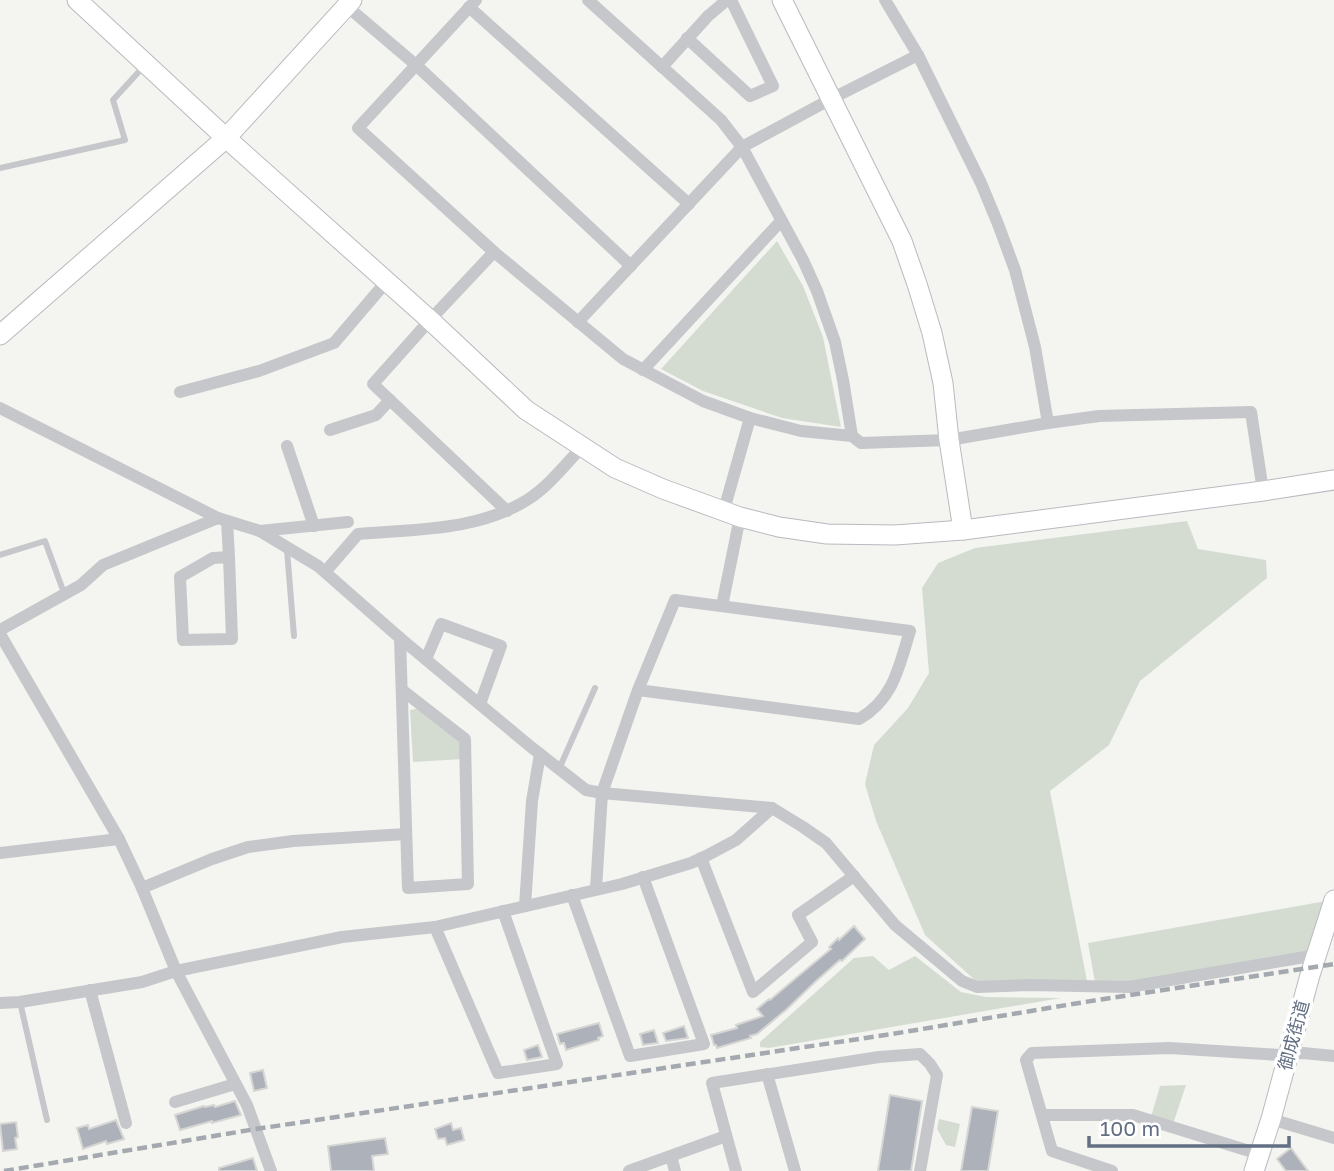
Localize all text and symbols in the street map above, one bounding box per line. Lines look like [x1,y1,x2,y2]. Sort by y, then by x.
street label: 御成街道 [1273,997,1313,1073]
scale bar [1089,1104,1288,1148]
text: 100 m [1100,1115,1160,1141]

